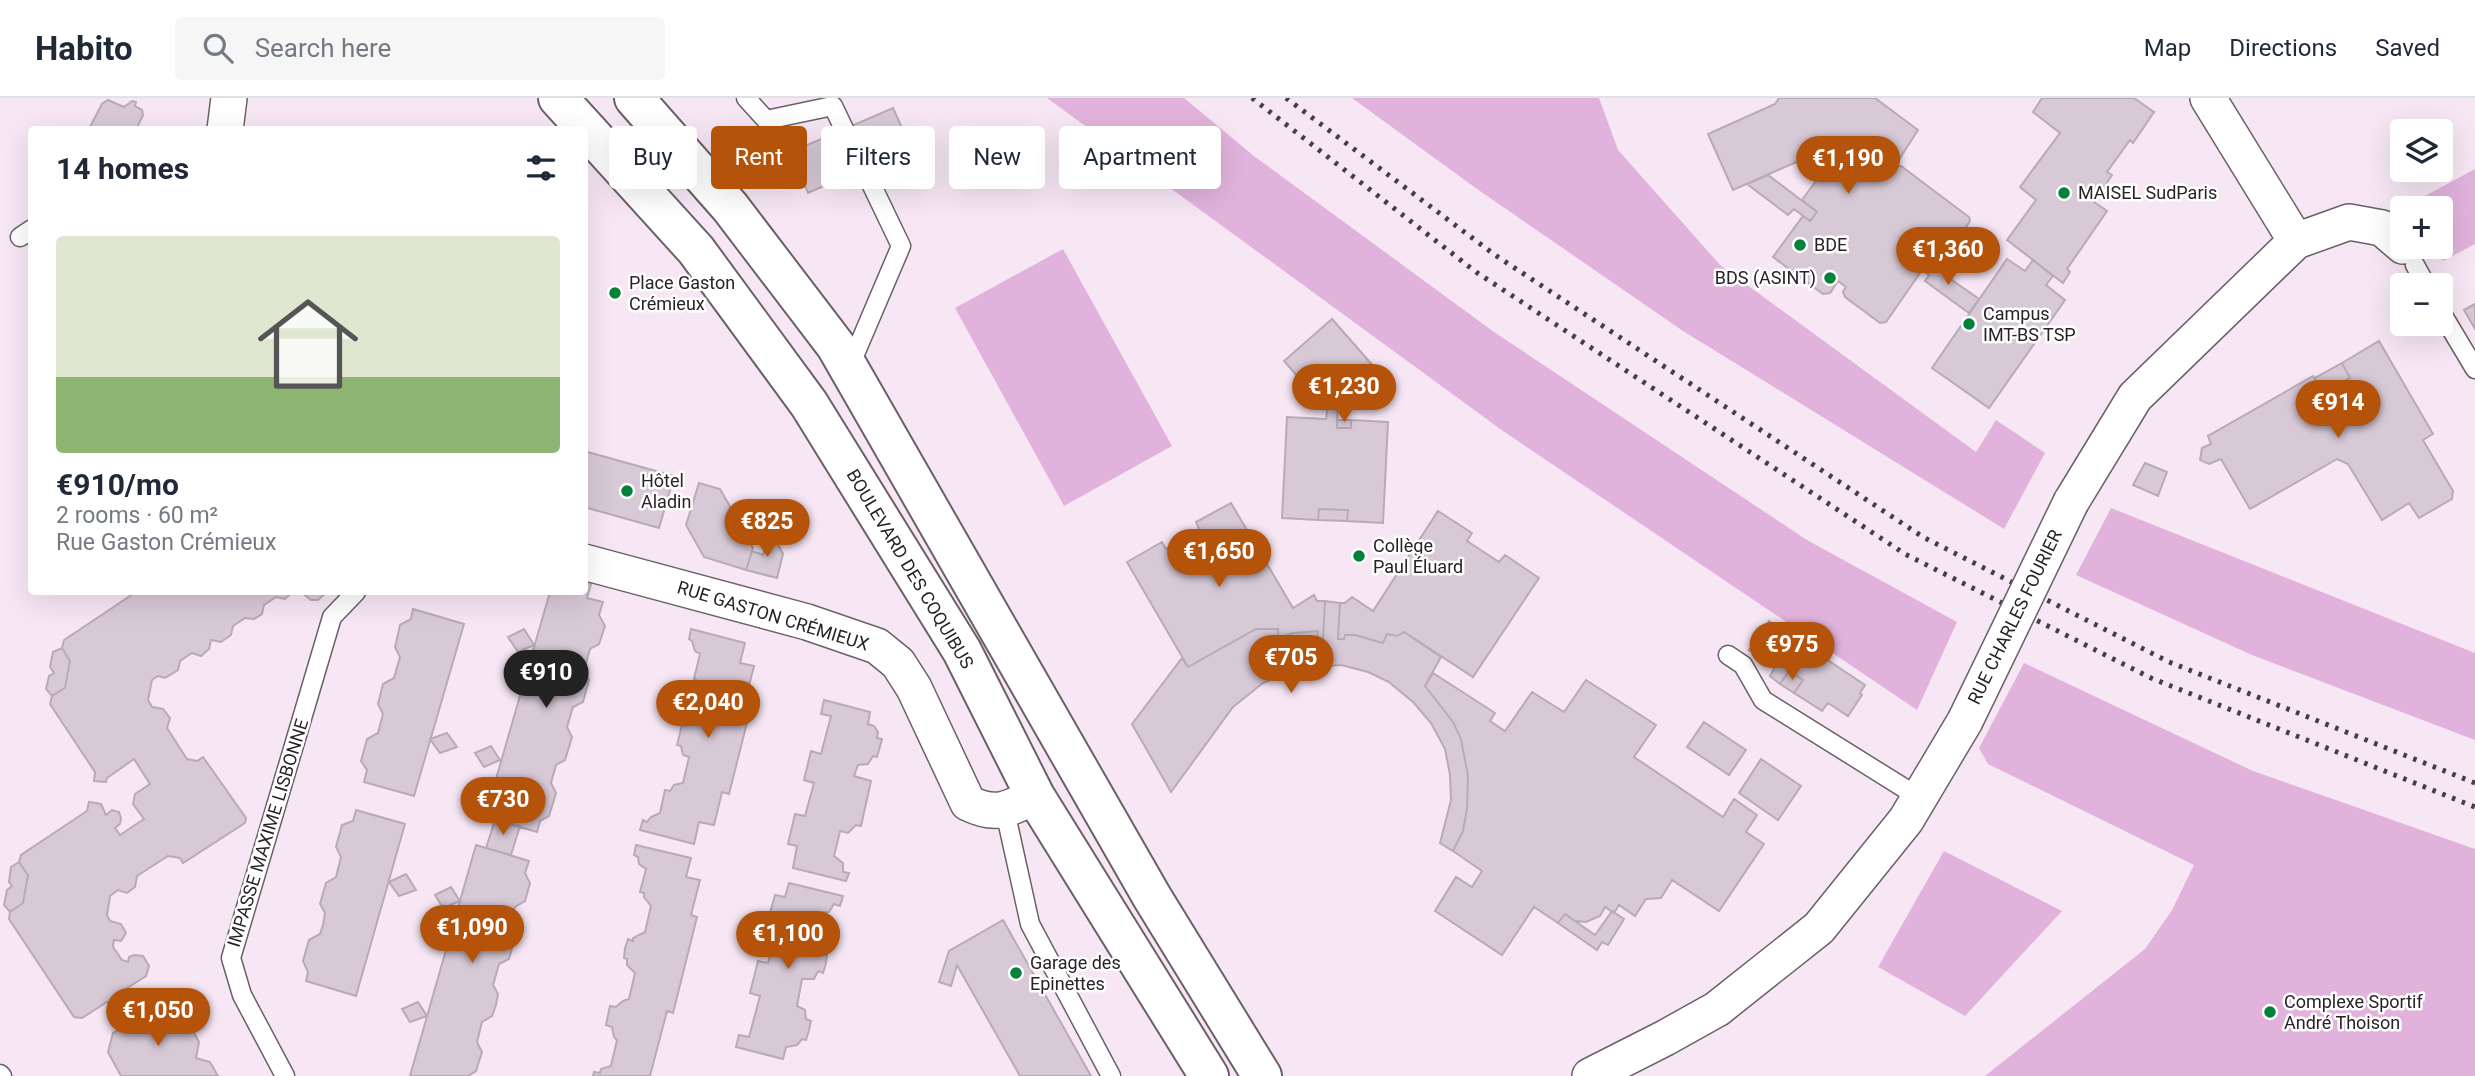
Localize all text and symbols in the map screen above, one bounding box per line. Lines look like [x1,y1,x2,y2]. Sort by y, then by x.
search box [175,17,665,80]
text: Habito [35,29,133,68]
icon: search [199,29,237,67]
text: Search here [255,33,391,63]
text: Map [2144,34,2191,62]
text: Directions [2229,34,2337,62]
text: Saved [2375,34,2440,62]
map controls [2390,119,2453,336]
button: layers [2390,119,2453,182]
chip: Buy [609,126,697,189]
chip: Rent [711,126,807,189]
chip: Filters [821,126,935,189]
chip: New [949,126,1045,189]
chip: Apartment [1059,126,1221,189]
pin: €1,190 [1791,136,1905,196]
text: €1,190 [1812,145,1884,172]
icon: filters [522,149,560,187]
text: 14 homes [56,151,189,186]
place label: MAISEL SudParis [2078,182,2217,203]
marker: MAISEL SudParis [2056,185,2072,201]
button: + [2390,196,2453,259]
pin: €1,360 [1891,228,2005,287]
place label: BDE [1814,234,1847,255]
text: €1,360 [1912,236,1984,263]
marker: BDE [1792,237,1808,253]
place label: BDS (ASINT) [1715,267,1816,289]
marker: BDS (ASINT) [1822,270,1838,286]
place label: Place Gaston Crémieux [629,272,735,314]
button: − [2390,273,2453,336]
icon: home [245,281,371,407]
marker: Place Gaston Crémieux [607,285,623,301]
place label: Campus IMT-BS TSP [1983,303,2076,345]
marker: Campus IMT-BS TSP [1961,316,1977,332]
pin: €1,230 [1287,364,1401,424]
text: €1,230 [1308,373,1380,400]
pin: €914 [2297,380,2379,440]
text: €914 [2312,389,2364,416]
street label: BOULEVARD DES COQUIBUS [842,465,979,673]
text: €910/mo [56,467,179,502]
place label: Hôtel Aladin [641,470,691,512]
marker: Hôtel Aladin [619,483,635,499]
pin: €825 [726,500,808,559]
text: 2 rooms · 60 m² [56,502,218,529]
text: €825 [741,508,793,535]
street label: RUE CHARLES FOURIER [1963,526,2066,707]
text: Rue Gaston Crémieux [56,529,276,556]
pin: €1,650 [1162,530,1276,589]
place label: Collège Paul Éluard [1373,535,1463,577]
text: €1,650 [1183,538,1255,565]
marker: Collège Paul Éluard [1351,548,1367,564]
street label: RUE GASTON CRÉMIEUX [675,576,871,655]
pin: €975 [1751,622,1833,682]
text: €975 [1766,631,1818,658]
pin: €705 [1250,636,1332,695]
text: €705 [1265,644,1317,671]
pin: €910 [505,650,587,710]
text: €910 [520,659,572,686]
pin: €2,040 [651,680,765,740]
text: €2,040 [672,689,744,716]
street label: IMPASSE MAXIME LISBONNE [223,716,312,950]
pin: €730 [462,778,544,837]
text: €730 [477,786,529,813]
pin: €1,090 [415,906,529,965]
pin: €1,100 [731,912,845,971]
text: €1,090 [436,914,508,941]
text: €1,100 [752,920,824,947]
place label: Garage des Epinettes [1030,952,1121,994]
marker: Garage des Epinettes [1008,965,1024,981]
pin: €1,050 [101,988,215,1048]
place label: Complexe Sportif André Thoison [2284,991,2423,1033]
text: €1,050 [122,997,194,1024]
marker: Complexe Sportif André Thoison [2262,1004,2278,1020]

